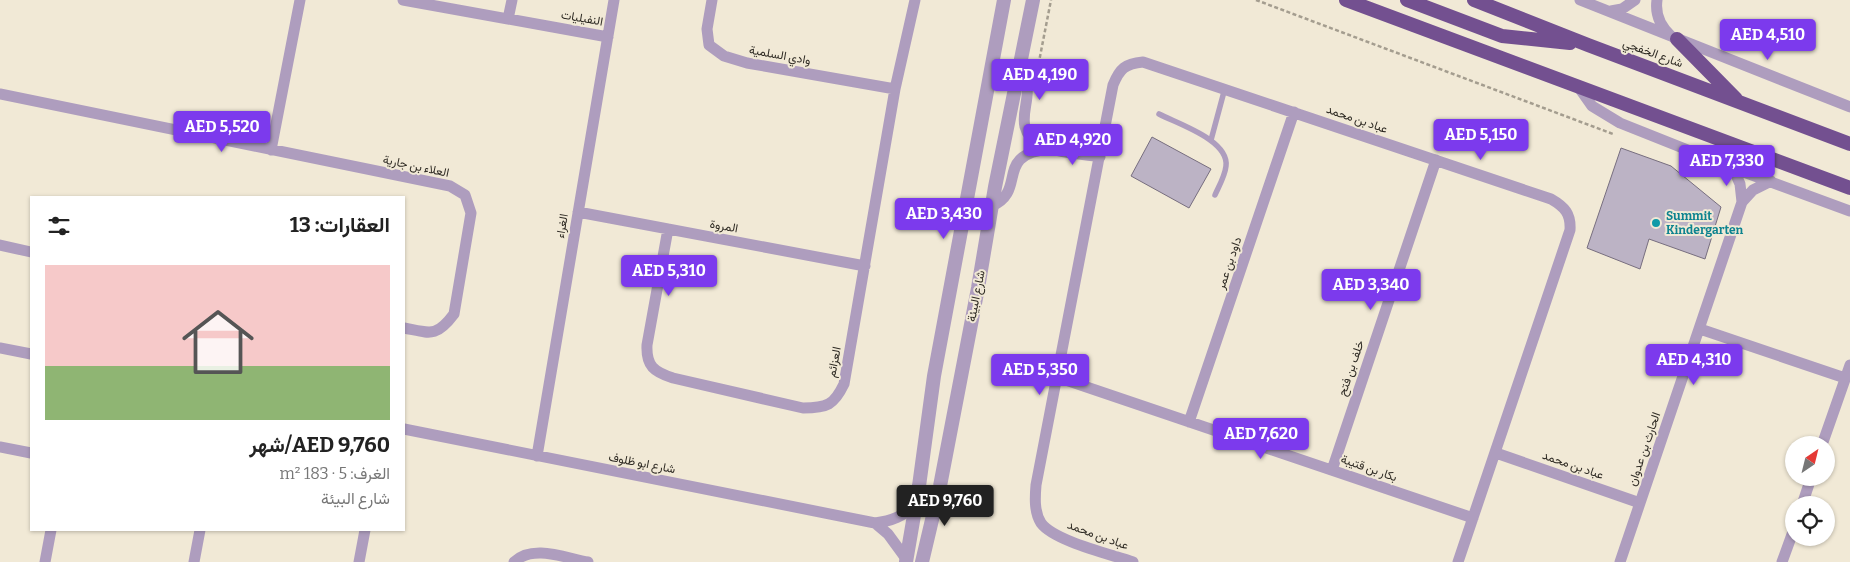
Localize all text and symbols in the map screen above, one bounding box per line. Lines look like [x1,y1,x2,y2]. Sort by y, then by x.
street label: النفيليات [560,7,604,29]
pin: AED 4,510 [1711,18,1825,61]
text: AED 4,510 [1731,25,1805,44]
street label: شارع الخفجي [1620,36,1685,73]
street label: وادي السلمية [748,43,812,70]
pin: AED 4,190 [983,58,1097,101]
text: AED 4,190 [1003,65,1077,84]
street label: عباد بن محمد [1324,102,1390,137]
pin: AED 5,520 [165,110,279,153]
text: AED 5,520 [184,117,260,136]
pin: AED 5,150 [1424,119,1538,161]
pin: AED 4,920 [1016,124,1130,166]
text: AED 5,150 [1444,125,1518,144]
text: AED 4,920 [1034,130,1112,149]
pin: AED 7,330 [1670,144,1784,187]
text: AED 7,330 [1690,151,1764,170]
street label: العلاء بن جارية [381,152,450,181]
pin: AED 3,430 [887,198,1001,240]
text: AED 3,430 [906,204,982,223]
place label: Summit Kindergarten [1666,209,1744,237]
icon: filters [45,212,73,240]
text: العقارات: 13 [290,212,390,238]
street label: الغراء [553,213,572,239]
street label: المروة [709,217,739,236]
marker: Summit Kindergarten [1650,217,1662,229]
street label: داود بن عمر [1213,235,1245,292]
pin: AED 5,310 [612,254,726,297]
text: AED 5,310 [632,261,706,280]
pin: AED 3,340 [1314,268,1428,311]
street label: شارع البيئة [964,269,990,323]
text: AED 3,340 [1333,275,1409,294]
icon: home [173,297,263,387]
street label: خلف بن فتح [1335,338,1369,398]
pin: AED 4,310 [1637,344,1751,386]
street label: العزائم [824,345,845,379]
text: AED 4,310 [1656,350,1732,369]
pin: AED 5,350 [983,354,1097,396]
text: AED 5,350 [1002,360,1078,379]
street label: الحارث بن عدوان [1625,410,1664,488]
pin: AED 7,620 [1204,418,1318,460]
text: AED 7,620 [1224,424,1298,443]
text: AED 9,760/شهر [249,432,390,458]
north arrow [1785,436,1835,486]
map controls [1785,436,1835,546]
street label: عباد بن محمد [1540,448,1606,483]
street label: شارع ابو ظلوف [607,450,677,478]
street label: بكار بن قتيبة [1339,452,1399,485]
text: الغرف: 5 · 183 m² [280,464,390,483]
pin: AED 9,760 [888,484,1002,527]
text: شارع البيئة [321,489,390,508]
text: AED 9,760 [908,491,982,510]
button: locate [1785,496,1835,546]
street label: عباد بن محمد [1065,517,1131,553]

